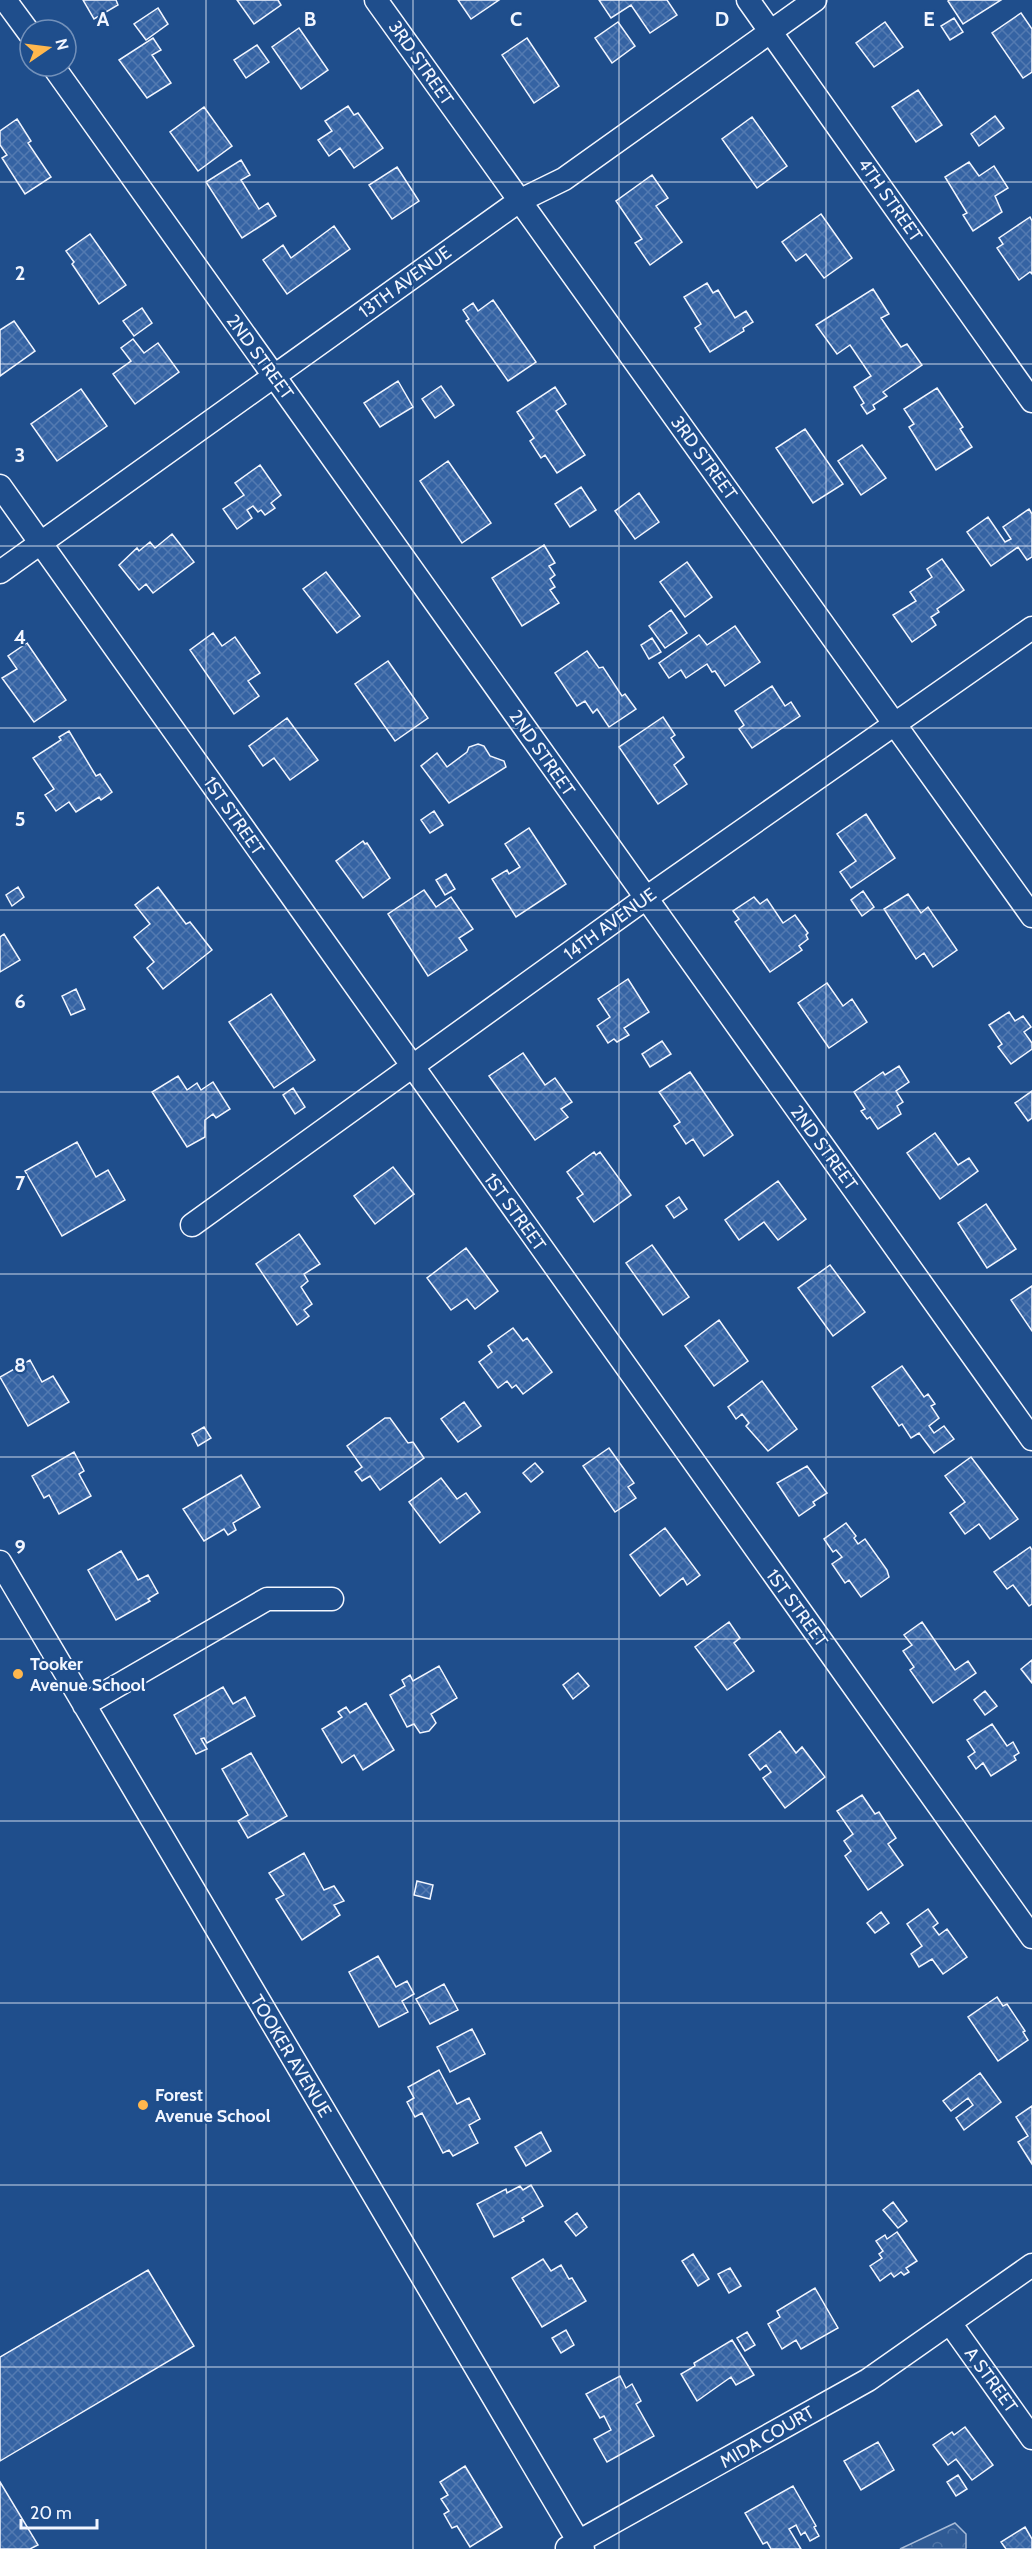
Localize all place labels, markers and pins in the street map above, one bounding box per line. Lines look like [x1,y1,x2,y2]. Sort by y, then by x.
place label: Tooker Avenue School [30,1653,146,1696]
marker: Tooker Avenue School [11,1667,25,1681]
place label: Forest Avenue School [155,2084,271,2127]
marker: Forest Avenue School [136,2098,150,2112]

